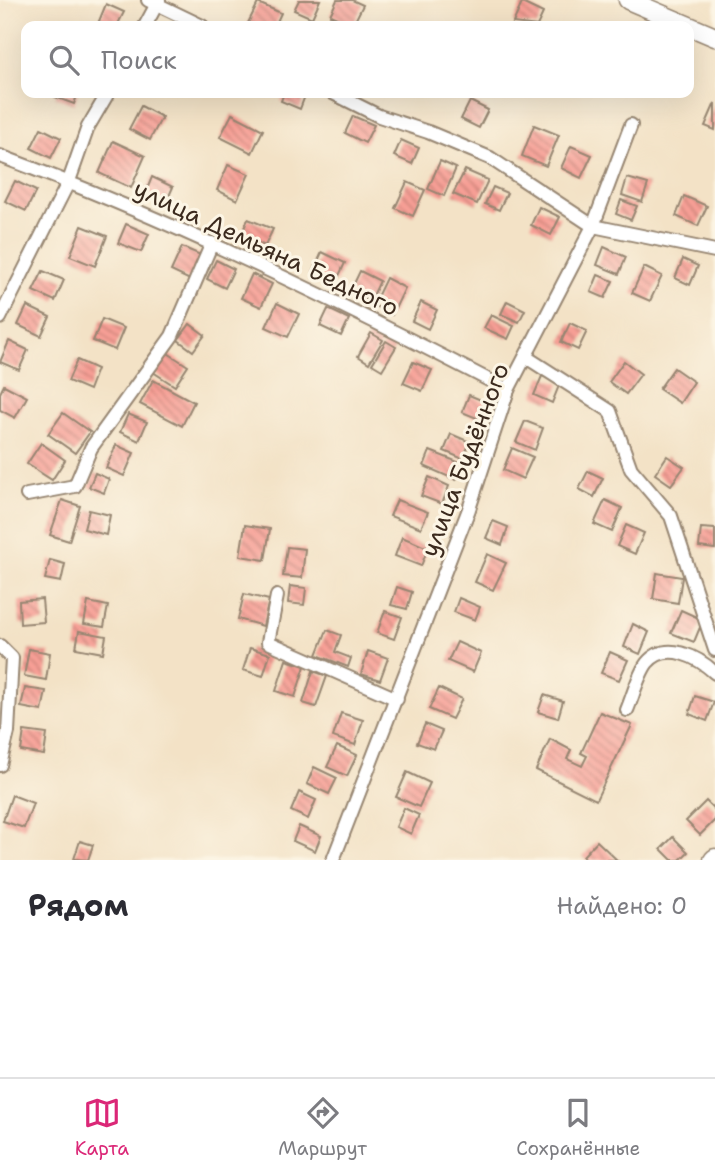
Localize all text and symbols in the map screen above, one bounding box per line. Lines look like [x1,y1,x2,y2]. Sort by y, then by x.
search box [21,21,694,98]
icon: search [45,41,83,79]
text: Поиск [101,42,177,77]
street label: улица Демьяна Бедного [128,172,404,324]
street label: улица Будённого [413,359,517,561]
text: Рядом [28,885,128,926]
text: Найдено: 0 [557,891,687,921]
tab: Карта [75,1094,129,1161]
tab: Маршрут [278,1094,367,1161]
tab: Сохранённые [516,1094,640,1161]

